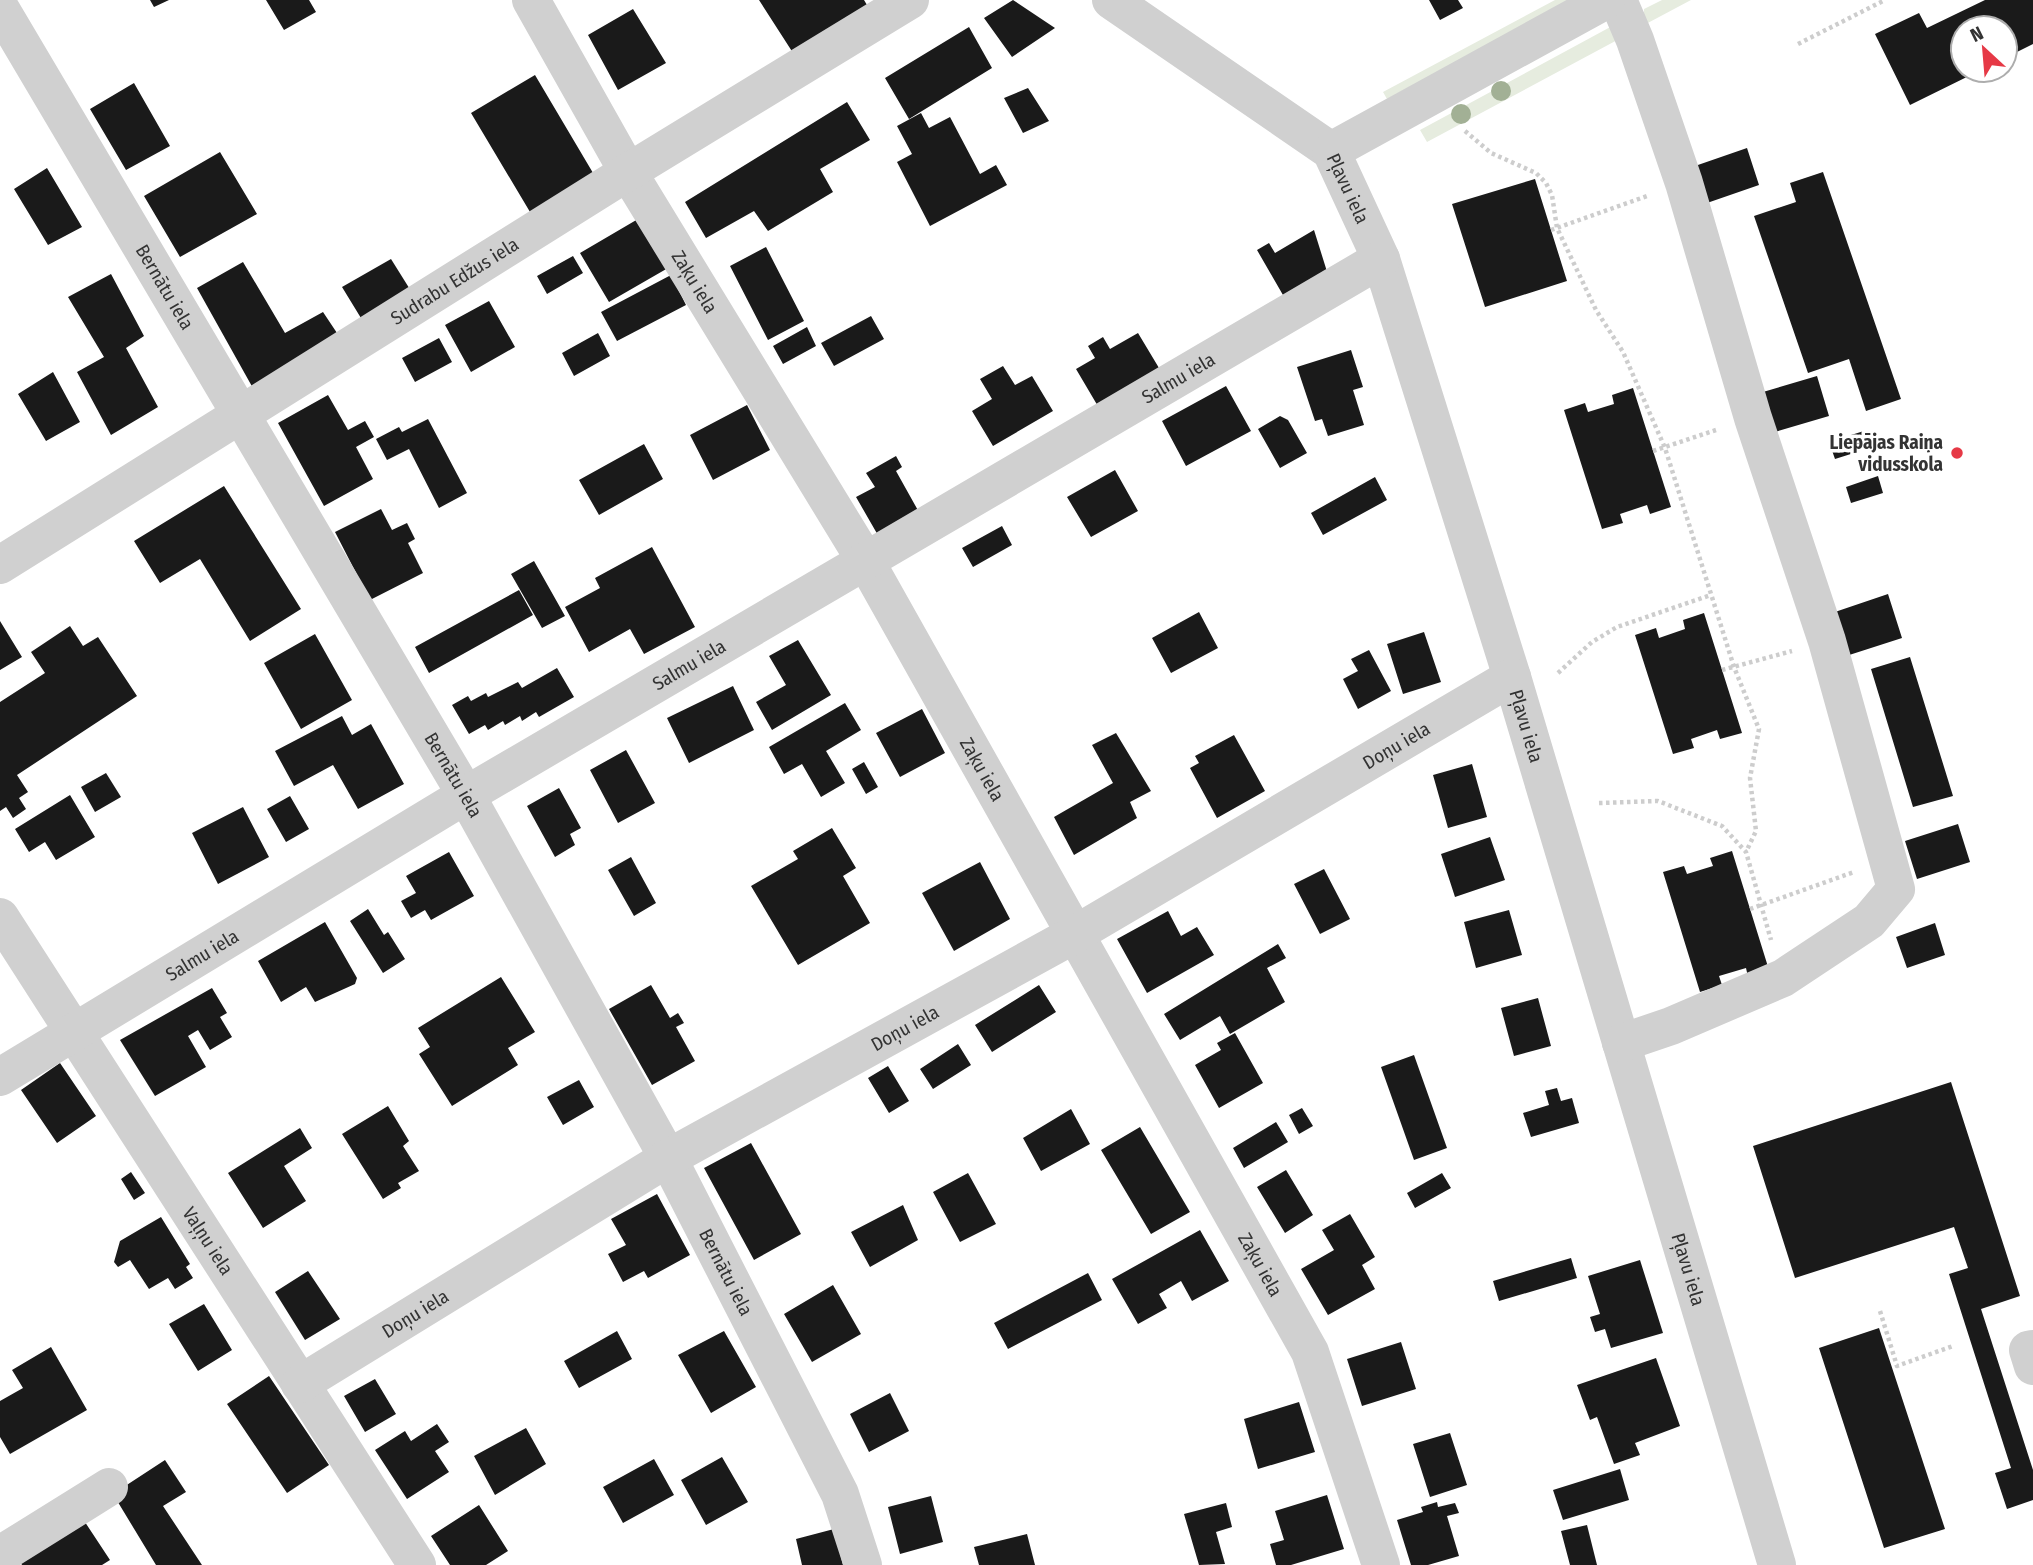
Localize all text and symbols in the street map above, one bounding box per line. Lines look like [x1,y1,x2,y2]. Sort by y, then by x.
north arrow [1949,14,2019,84]
text: N [1967,21,1987,47]
street label: Pļavu iela [1322,150,1374,227]
street label: Sudrabu Edžus iela [386,232,523,330]
street label: Bernātu iela [131,240,199,334]
street label: Zaķu iela [667,246,723,318]
street label: Salmu iela [1138,348,1219,409]
place label: Liepājas Raiņa vidusskola [1829,431,1943,476]
marker: Liepājas Raiņa vidusskola [1949,445,1965,461]
street label: Salmu iela [648,634,730,695]
street label: Pļavu iela [1504,687,1548,765]
street label: Doņu iela [1359,717,1434,774]
street label: Bernātu iela [419,728,487,822]
street label: Zaķu iela [955,733,1009,805]
street label: Salmu iela [162,924,243,986]
street label: Doņu iela [867,1000,943,1056]
street label: Vaļņu iela [178,1203,238,1279]
street label: Bernātu iela [694,1225,758,1320]
street label: Zaķu iela [1233,1229,1287,1301]
street label: Pļavu iela [1667,1230,1710,1309]
street label: Doņu iela [378,1285,453,1343]

